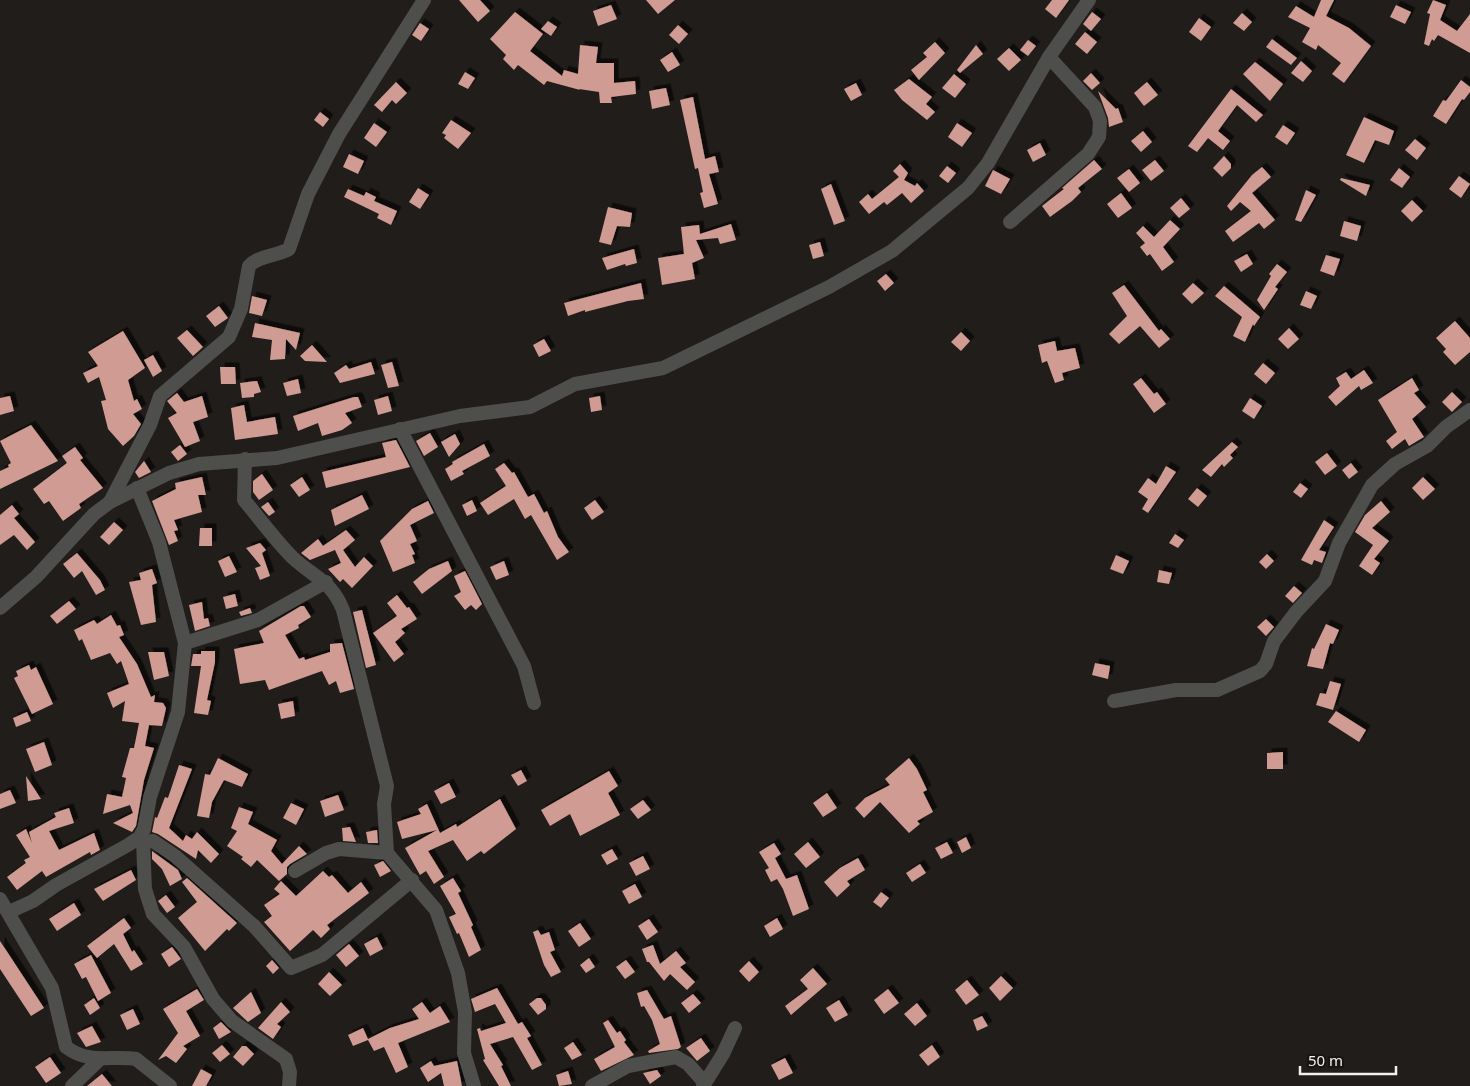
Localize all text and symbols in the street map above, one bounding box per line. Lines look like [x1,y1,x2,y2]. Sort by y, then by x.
scale bar [1300,1044,1396,1076]
text: 50 m [1308,1050,1343,1070]

